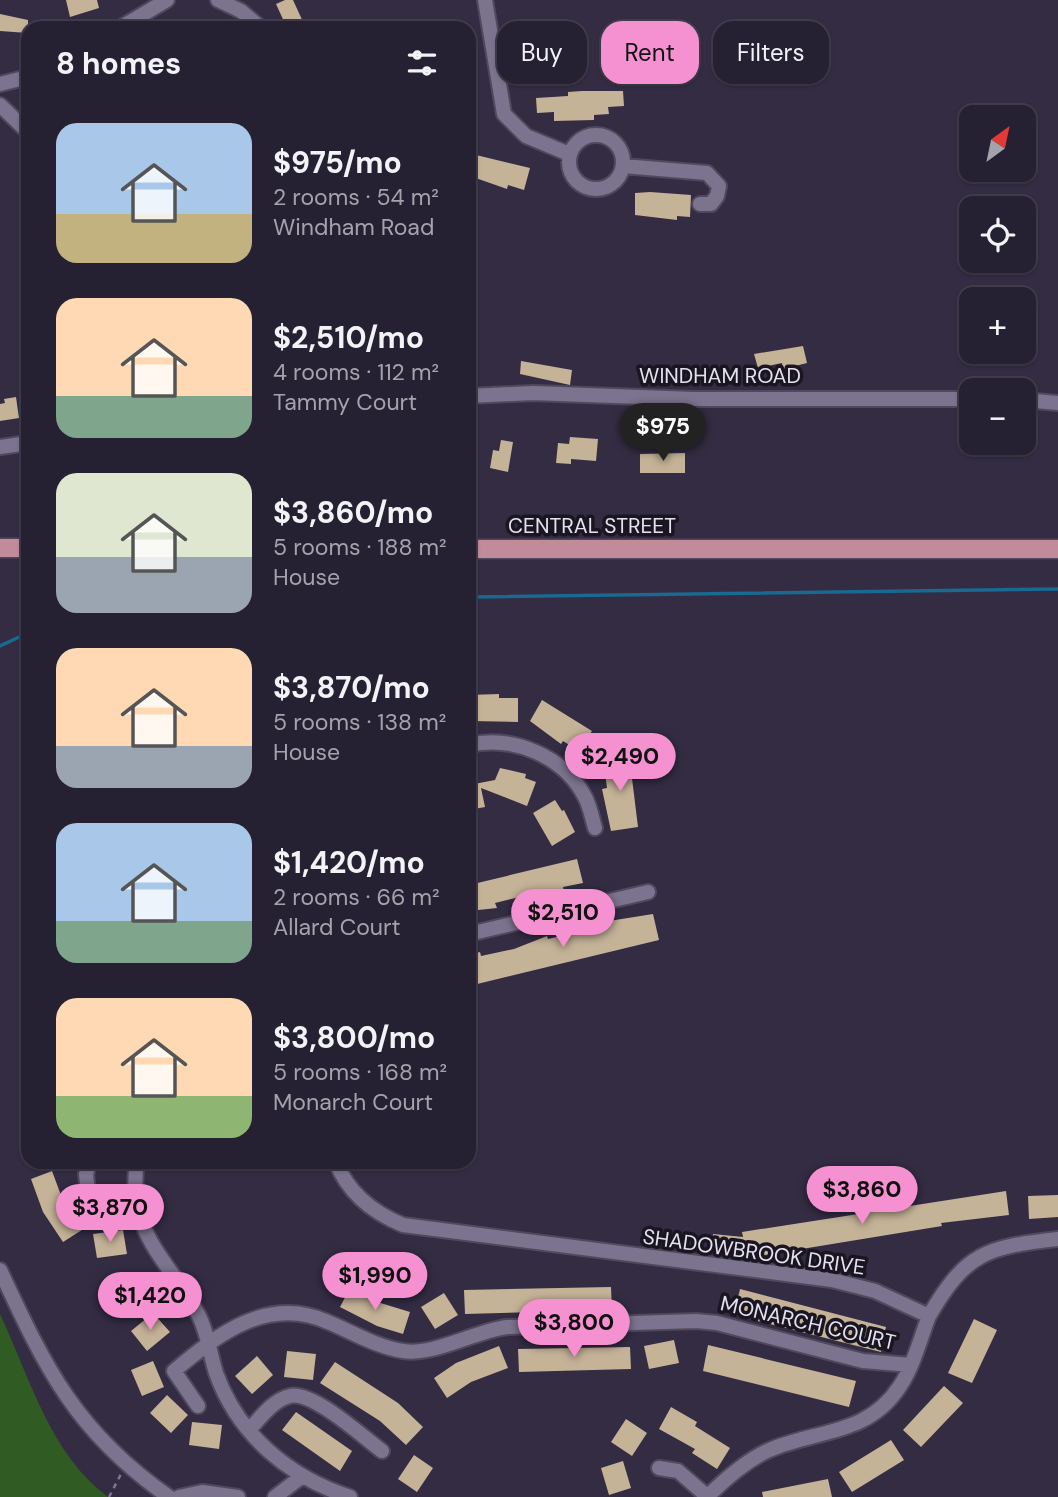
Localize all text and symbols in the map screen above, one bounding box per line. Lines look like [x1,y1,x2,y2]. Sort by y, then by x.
chip: Buy [497,21,587,84]
chip: Rent [601,21,699,84]
chip: Filters [713,21,829,84]
text: 8 homes [56,44,181,83]
icon: filters [403,44,441,82]
north arrow [959,105,1036,182]
map controls [959,105,1036,455]
text: $975/mo [273,143,402,182]
icon: home [112,151,196,235]
text: 2 rooms · 54 m² [273,182,439,212]
button: locate [959,196,1036,273]
text: Windham Road [273,212,434,242]
button: + [959,287,1036,364]
text: $2,510/mo [273,318,424,357]
icon: home [112,326,196,410]
text: 4 rooms · 112 m² [273,357,439,387]
street label: WINDHAM ROAD [639,362,801,390]
button: − [959,378,1036,455]
text: Tammy Court [273,387,417,417]
pin: $975 [622,404,704,463]
text: $975 [636,411,690,441]
text: $3,860/mo [273,493,433,532]
icon: home [112,501,196,585]
street label: CENTRAL STREET [508,512,676,540]
text: 5 rooms · 188 m² [273,532,447,562]
text: House [273,562,340,592]
text: $3,870/mo [273,668,430,707]
icon: home [112,676,196,760]
text: 5 rooms · 138 m² [273,707,446,737]
pin: $2,490 [563,734,677,793]
text: House [273,737,340,767]
text: $2,490 [581,741,659,771]
text: $1,420/mo [273,843,425,882]
icon: home [112,851,196,935]
text: 2 rooms · 66 m² [273,882,440,912]
pin: $2,510 [506,890,620,949]
text: $2,510 [527,897,599,927]
text: Allard Court [273,912,401,942]
text: $3,800/mo [273,1018,435,1057]
icon: home [112,1026,196,1110]
text: 5 rooms · 168 m² [273,1057,447,1087]
text: Monarch Court [273,1087,433,1117]
pin: $3,860 [805,1166,919,1226]
text: $3,860 [823,1174,901,1204]
pin: $3,870 [53,1184,167,1244]
text: $3,870 [72,1192,148,1222]
street label: SHADOWBROOK DRIVE [641,1223,867,1281]
pin: $1,990 [318,1252,432,1312]
text: $1,990 [338,1260,412,1290]
pin: $1,420 [93,1272,207,1332]
text: $1,420 [114,1280,186,1310]
street label: MONARCH COURT [718,1289,899,1357]
pin: $3,800 [517,1300,631,1359]
text: $3,800 [534,1307,614,1337]

